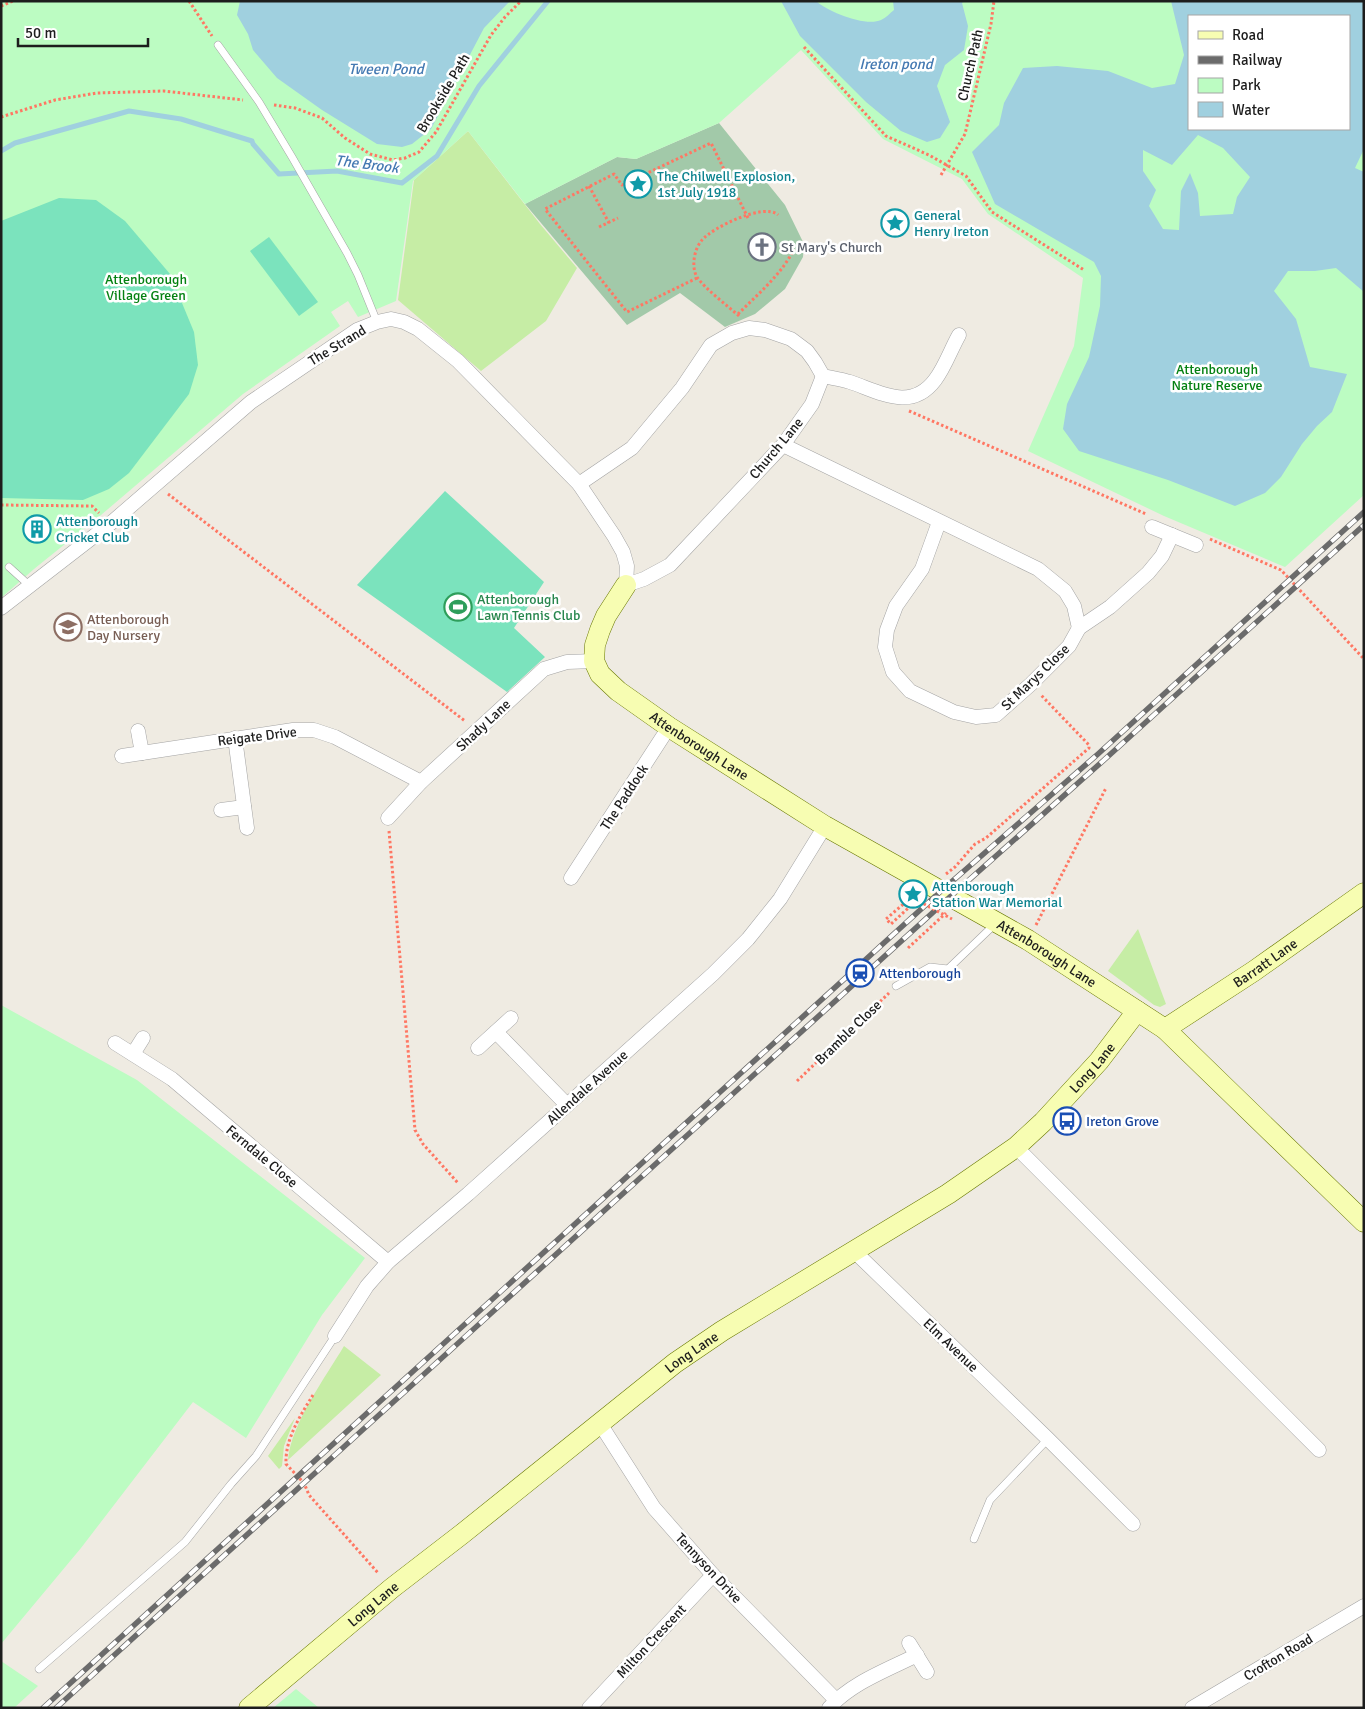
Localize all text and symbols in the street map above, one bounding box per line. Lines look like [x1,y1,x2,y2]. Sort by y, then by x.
scale bar [18,15,148,47]
legend [1188,15,1350,130]
text: 50 m [25,24,56,42]
text: Road [1232,26,1264,44]
street label: Church Path [954,28,987,103]
street label: Brookside Path [413,51,474,136]
text: Railway [1232,51,1282,69]
water label: Ireton pond [859,55,935,73]
water label: Tween Pond [348,60,426,78]
text: Park [1232,76,1261,94]
text: Water [1232,101,1270,119]
water label: The Brook [334,151,401,177]
place label: The Chilwell Explosion, 1st July 1918 [657,168,795,201]
place icon: The Chilwell Explosion, 1st July 1918 [623,169,653,199]
place label: General Henry Ireton [914,207,989,240]
place icon: General Henry Ireton [880,208,910,238]
church icon: St Mary's Church [747,232,777,262]
place label: St Mary's Church [781,239,882,256]
park label: Attenborough Village Green [105,271,187,304]
street label: The Strand [305,322,369,369]
park label: Attenborough Nature Reserve [1171,361,1263,394]
street label: Church Lane [746,414,807,482]
place label: Attenborough Cricket Club [56,513,138,546]
building icon: Attenborough Cricket Club [22,514,52,544]
place label: Attenborough Lawn Tennis Club [477,591,580,624]
sports icon: Attenborough Lawn Tennis Club [443,592,473,622]
place label: Attenborough Day Nursery [87,611,169,644]
school or university icon: Attenborough Day Nursery [53,612,83,642]
street label: St Marys Close [998,641,1073,714]
street label: Shady Lane [453,696,514,755]
street label: Attenborough Lane [646,708,752,784]
street label: Reigate Drive [217,723,298,750]
street label: The Paddock [597,761,652,833]
place label: Attenborough Station War Memorial [932,878,1062,911]
place icon: Attenborough Station War Memorial [898,879,928,909]
street label: Attenborough Lane [994,916,1100,991]
street label: Barratt Lane [1230,935,1301,991]
station icon: Attenborough [845,958,875,988]
place label: Attenborough [879,965,961,982]
street label: Bramble Close [812,996,885,1068]
street label: Long Lane [1066,1039,1119,1097]
street label: Allendale Avenue [543,1046,631,1128]
bus stop icon: Ireton Grove [1052,1106,1082,1136]
place label: Ireton Grove [1086,1113,1159,1130]
street label: Ferndale Close [222,1122,301,1191]
street label: Elm Avenue [920,1315,982,1376]
street label: Long Lane [661,1328,722,1377]
street label: Tennyson Drive [672,1530,745,1607]
street label: Long Lane [344,1578,402,1630]
street label: Milton Crescent [613,1601,690,1682]
street label: Crofton Road [1241,1630,1316,1685]

